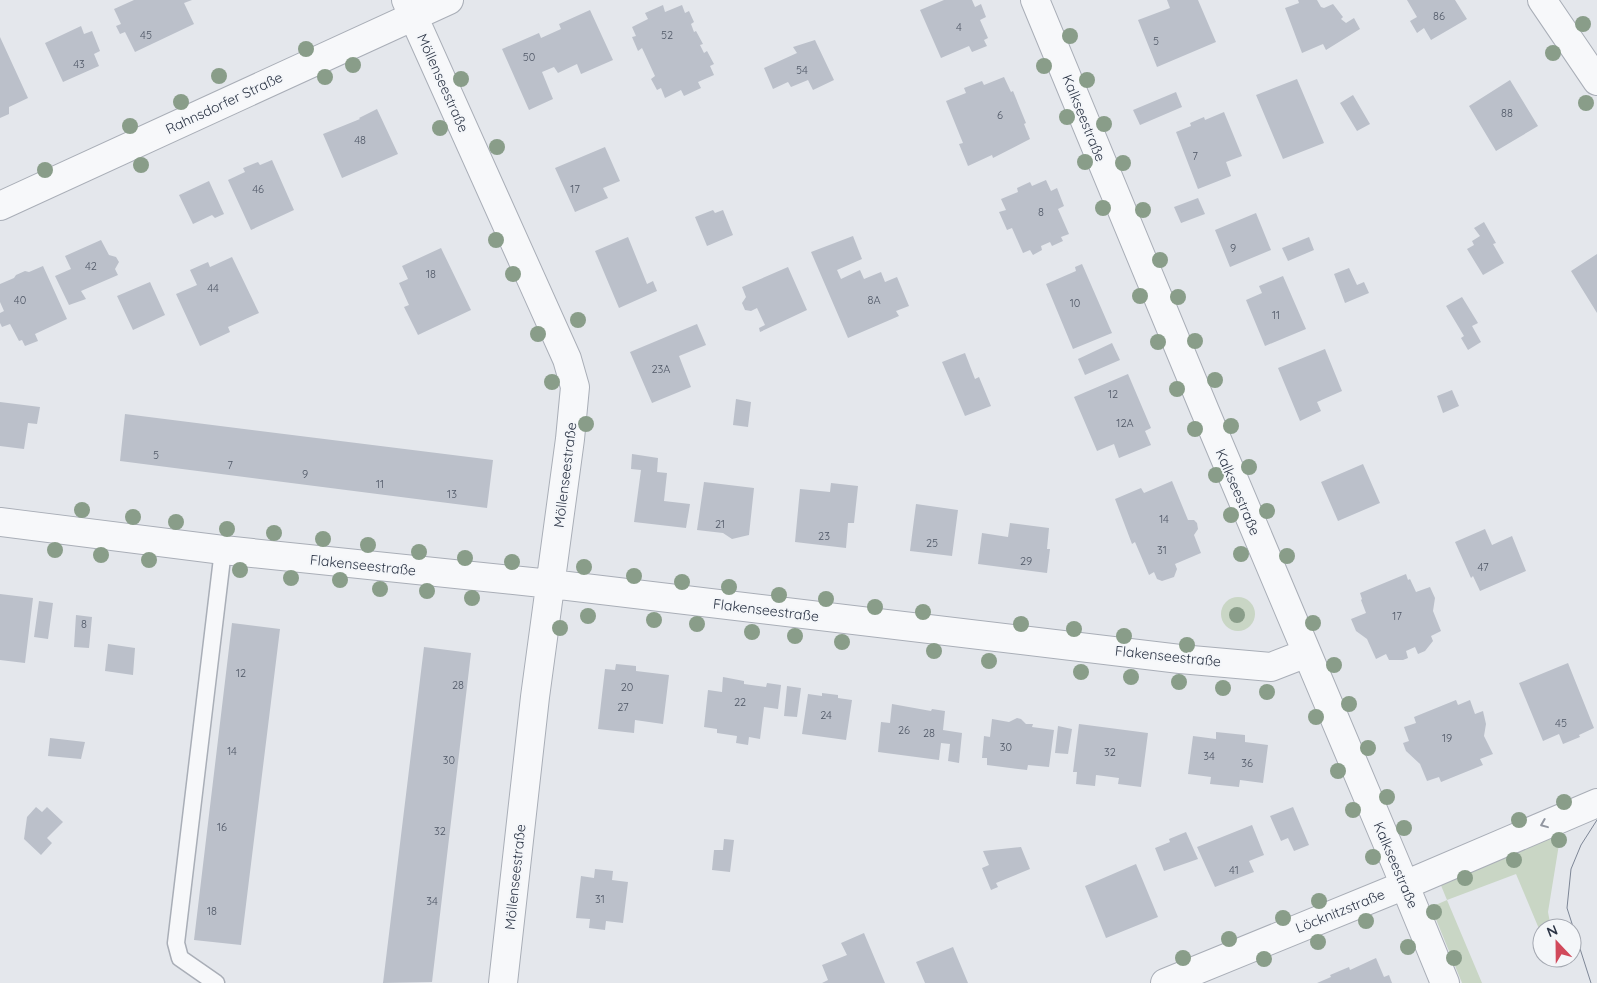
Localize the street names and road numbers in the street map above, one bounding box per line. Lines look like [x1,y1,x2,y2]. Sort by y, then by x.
street label: Möllenseestraße [413,31,473,135]
street label: Rahnsdorfer Straße [163,68,286,138]
street label: Kalkseestraße [1058,72,1110,164]
street label: Möllenseestraße [550,421,580,529]
street label: Kalkseestraße [1212,446,1264,538]
street label: Flakenseestraße [309,550,417,580]
street label: Flakenseestraße [712,595,820,625]
street label: Flakenseestraße [1114,641,1222,671]
street label: Kalkseestraße [1370,819,1422,911]
street label: Möllenseestraße [501,823,530,931]
street label: Löcknitzstraße [1293,885,1387,937]

